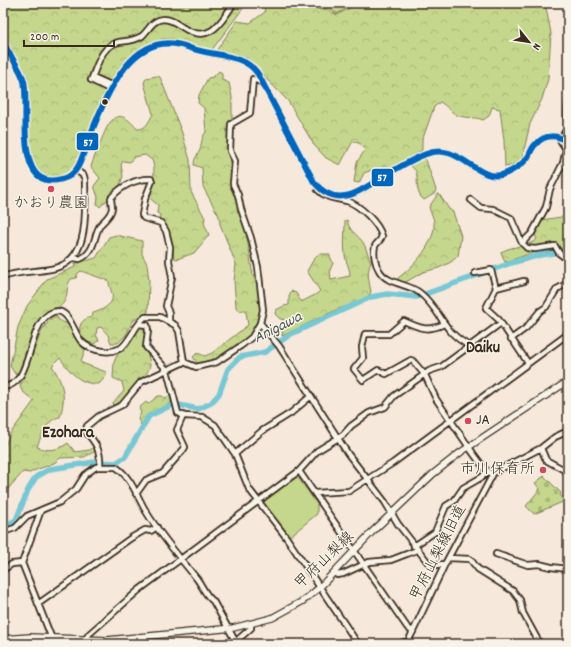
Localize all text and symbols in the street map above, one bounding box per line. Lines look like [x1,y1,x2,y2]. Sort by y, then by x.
scale bar [24,22,114,48]
north arrow [509,22,549,62]
text: 200 m [30,29,59,46]
text: N [527,40,544,53]
unlabelled marker [100,97,110,107]
line badge: 57 [76,132,99,151]
text: 57 [83,136,93,152]
line badge: 57 [371,168,394,187]
text: 57 [377,171,387,187]
marker: かおり農園 [46,184,56,194]
place label: かおり農園 [13,193,89,215]
water label: Anigawa [250,305,307,350]
district label: Daiku [466,337,500,361]
place label: JA [476,410,490,432]
marker: JA [463,416,473,426]
district label: Ezohara [42,422,95,446]
place label: 市川保育所 [460,459,535,481]
marker: 市川保育所 [538,465,548,475]
street label: 甲府山梨線旧道 [405,501,473,605]
street label: 甲府山梨線 [290,527,360,595]

